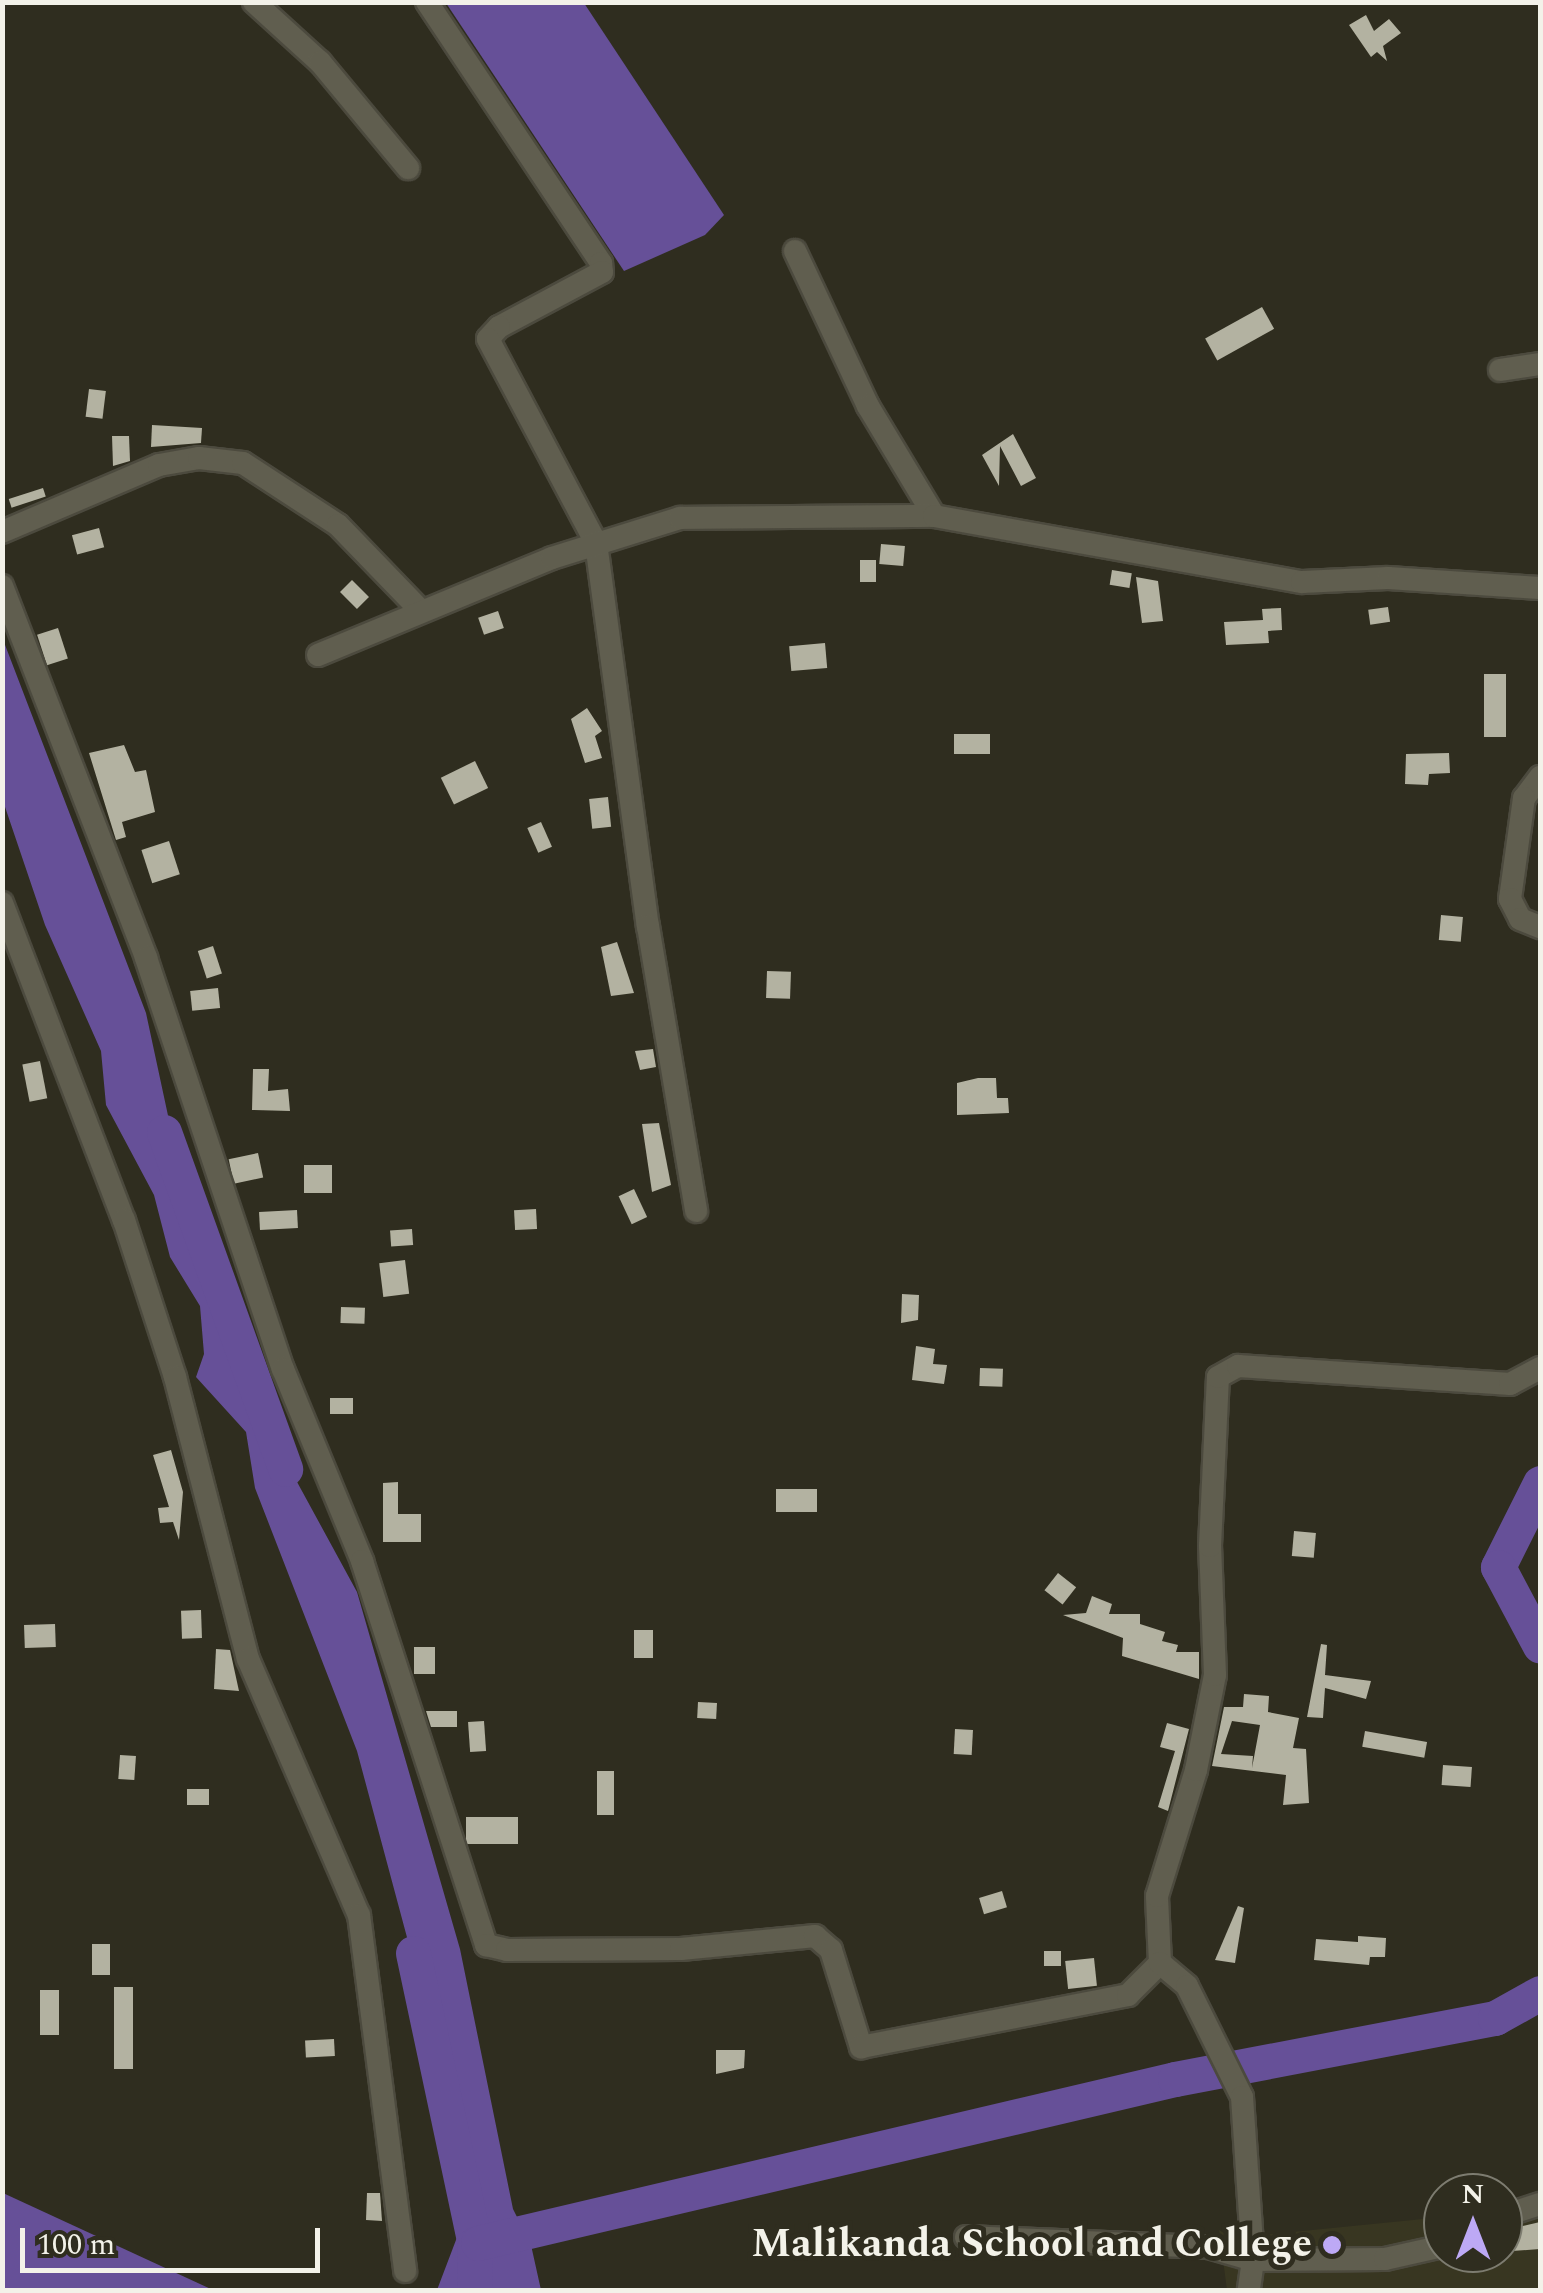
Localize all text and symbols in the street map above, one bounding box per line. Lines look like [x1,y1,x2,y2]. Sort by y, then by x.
north arrow [1423,2173,1523,2273]
text: N [1462,2173,1484,2216]
scale bar [25,2208,325,2270]
place label: Malikanda School and College [751,2221,1312,2269]
text: 100 m [37,2222,115,2268]
marker: Malikanda School and College [1321,2234,1343,2256]

